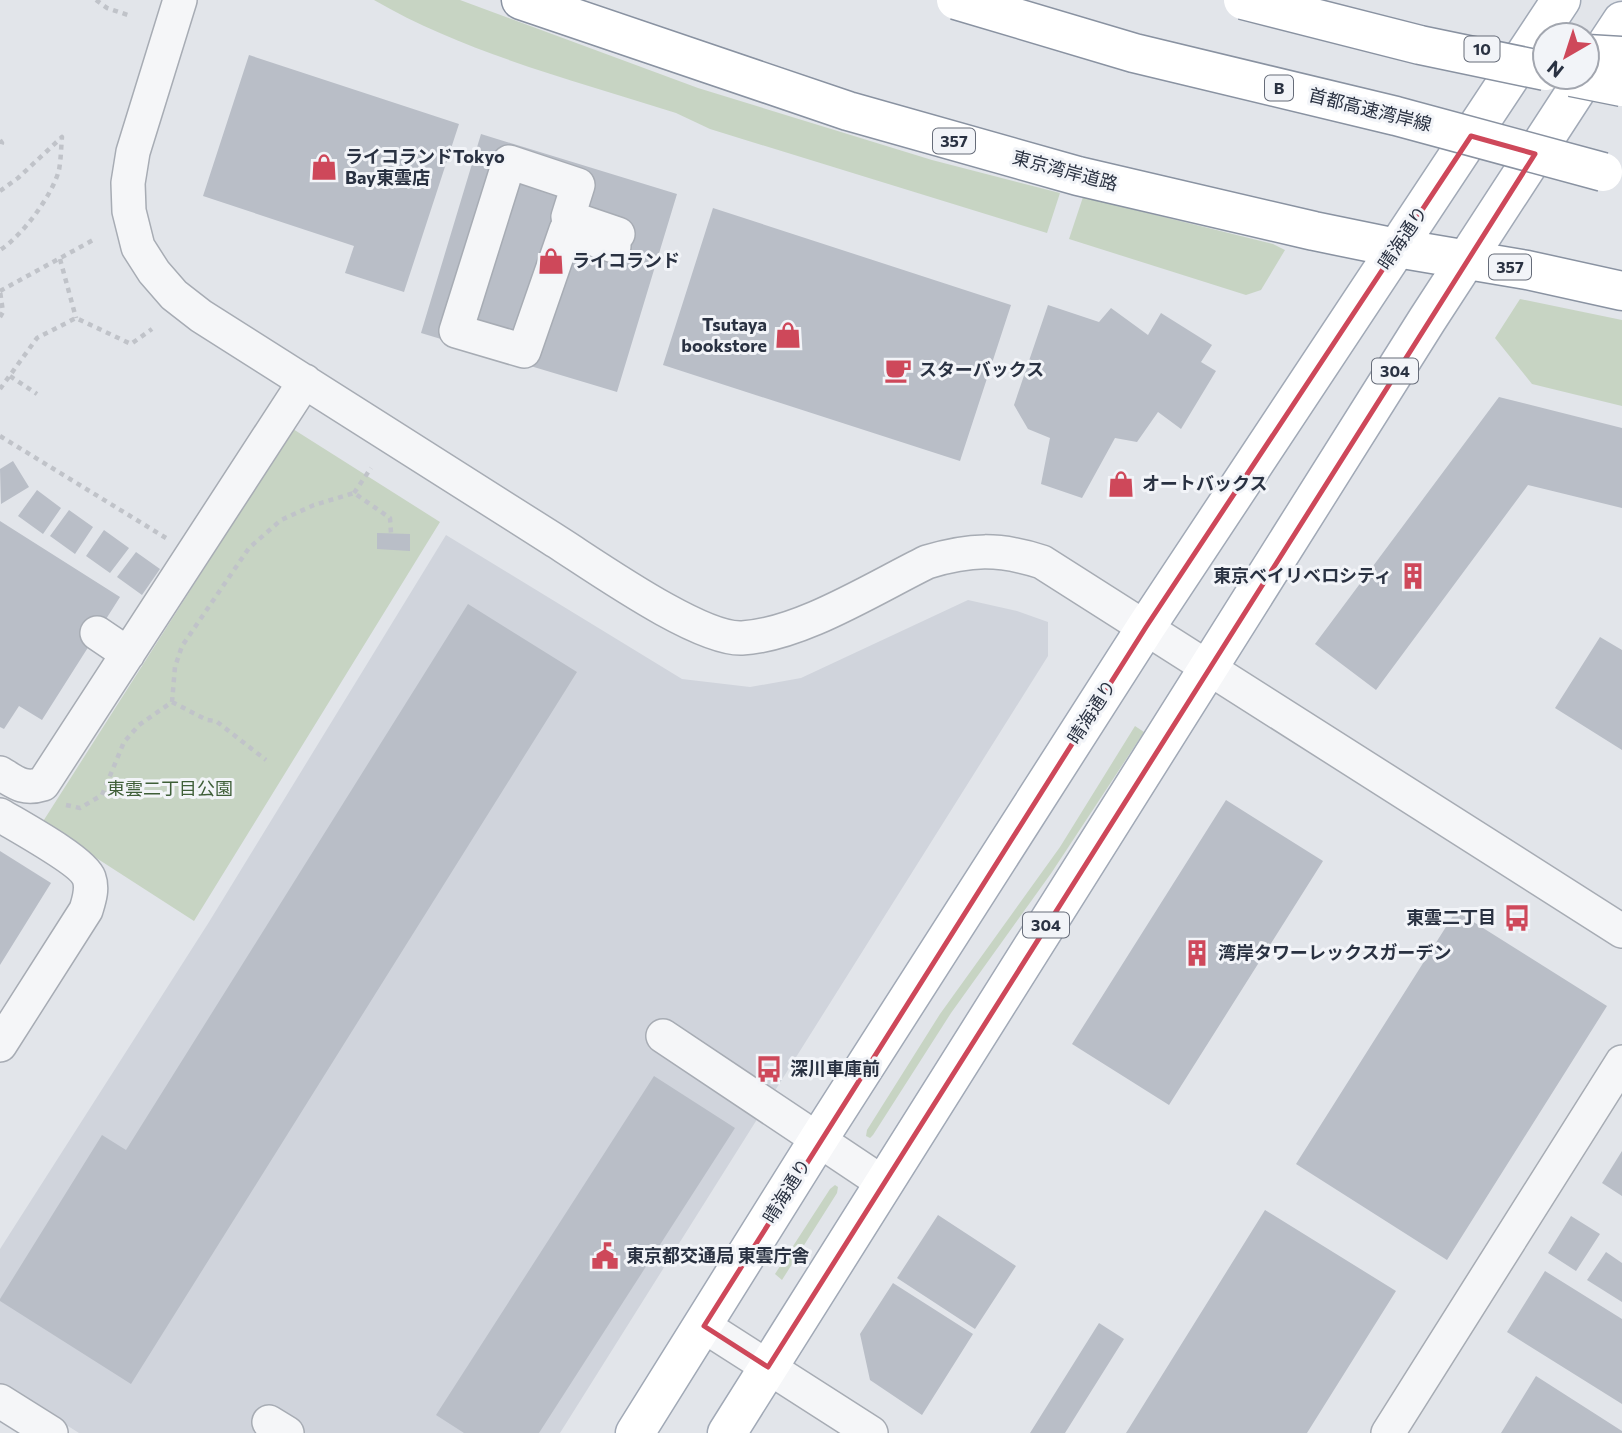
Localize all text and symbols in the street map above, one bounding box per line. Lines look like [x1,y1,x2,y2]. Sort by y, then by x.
north arrow [1531,21,1601,91]
road number: 10 [1464,36,1500,61]
text: N [1542,56,1568,83]
road number: B [1265,76,1293,100]
street label: 首都高速湾岸線 [1306,83,1434,135]
road number: 357 [933,128,975,154]
place label: ライコランドTokyo Bay東雲店 [345,145,505,188]
street label: 東京湾岸道路 [1010,145,1120,195]
shop icon: ライコランドTokyo Bay東雲店 [309,152,339,182]
street label: 晴海通り [1373,201,1431,273]
shop icon: ライコランド [536,246,566,276]
place label: ライコランド [572,249,680,271]
road number: 357 [1489,255,1531,280]
place label: Tsutaya bookstore [681,313,767,356]
shop icon: Tsutaya bookstore [773,320,803,350]
cafe icon: スターバックス [883,355,913,385]
place label: スターバックス [919,358,1044,380]
road number: 304 [1372,358,1418,384]
shop icon: オートバックス [1106,469,1136,499]
place label: オートバックス [1142,472,1267,494]
building icon: 東京ベイリベロシティ [1398,561,1428,591]
place label: 東京ベイリベロシティ [1213,564,1392,586]
street label: 晴海通り [1062,675,1120,748]
park label: 東雲二丁目公園 [107,777,233,799]
bus stop icon: 東雲二丁目 [1502,903,1532,933]
place label: 東雲二丁目 [1406,906,1496,928]
road number: 304 [1023,912,1069,937]
building icon: 湾岸タワーレックスガーデン [1182,938,1212,968]
place label: 湾岸タワーレックスガーデン [1218,941,1451,963]
bus stop icon: 深川車庫前 [754,1054,784,1084]
place label: 深川車庫前 [790,1057,880,1079]
street label: 晴海通り [758,1154,815,1227]
public building icon: 東京都交通局 東雲庁舎 [590,1241,620,1271]
place label: 東京都交通局 東雲庁舎 [626,1244,809,1266]

